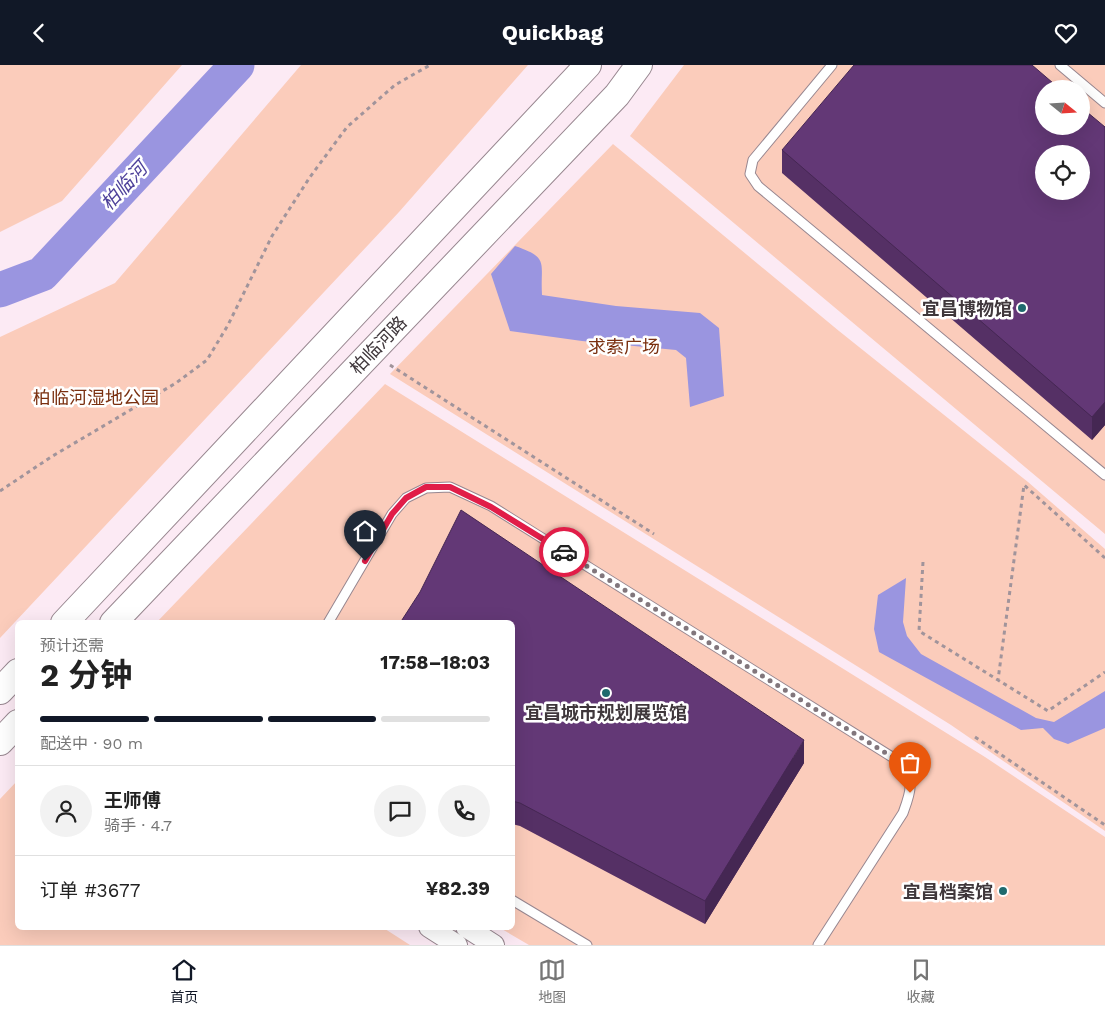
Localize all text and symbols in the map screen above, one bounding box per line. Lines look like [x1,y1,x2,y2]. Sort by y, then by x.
icon: back [25,19,53,47]
icon: heart [1052,19,1080,47]
text: Quickbag [502,20,603,45]
north arrow [1035,80,1090,135]
map controls [1035,80,1090,200]
button: locate [1035,145,1090,200]
water label: 柏临河 [96,154,155,215]
place label: 宜昌博物馆 [922,298,1012,319]
marker: 宜昌博物馆 [1016,302,1028,314]
street label: 柏临河路 [345,312,411,378]
park label: 求索广场 [588,336,660,357]
park label: 柏临河湿地公园 [33,387,159,408]
pin [344,510,386,561]
icon: home [351,517,379,545]
courier [539,527,589,577]
icon: car [550,538,578,566]
text: 预计还需 [40,636,104,655]
text: 17:58–18:03 [380,651,490,674]
text: 2 分钟 [40,656,132,694]
marker: 宜昌城市规划展览馆 [600,687,612,699]
place label: 宜昌城市规划展览馆 [525,702,687,723]
text: 配送中 · 90 m [40,734,143,753]
pin [889,742,931,793]
icon: bag [896,749,924,777]
button: person [40,785,92,837]
button: chat [374,785,426,837]
button: phone [438,785,490,837]
text: 王师傅 [104,789,161,812]
text: 骑手 · 4.7 [104,816,172,835]
text: ¥82.39 [426,877,490,900]
text: 订单 #3677 [40,879,140,902]
place label: 宜昌档案馆 [903,881,993,902]
marker: 宜昌档案馆 [997,885,1009,897]
tab: 首页 [170,956,198,1006]
tab: 地图 [538,956,566,1006]
tab: 收藏 [907,956,935,1006]

